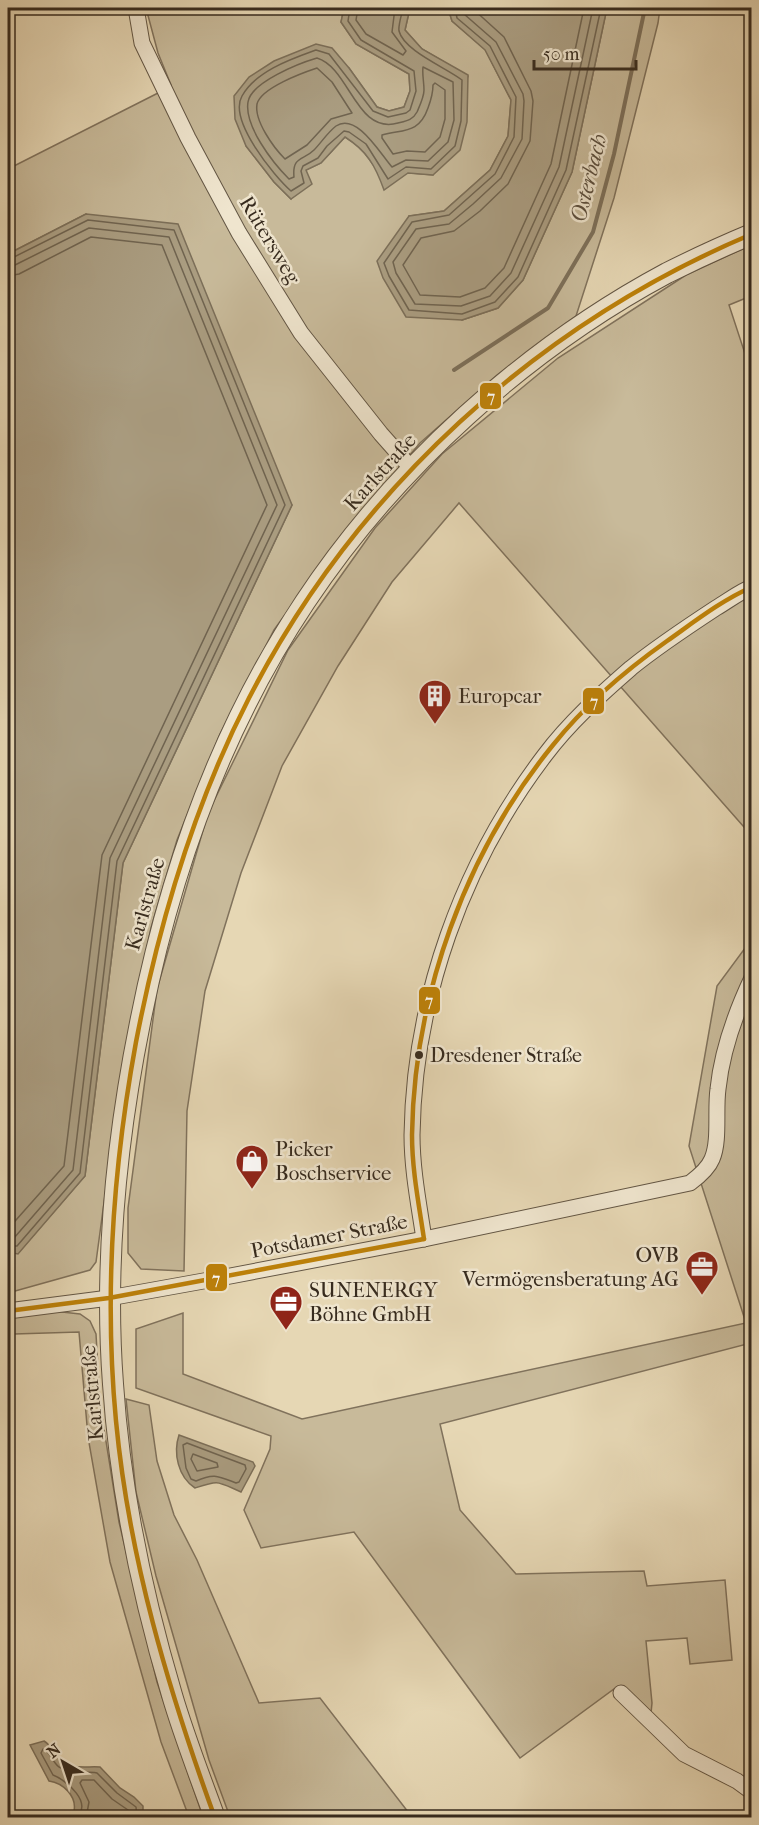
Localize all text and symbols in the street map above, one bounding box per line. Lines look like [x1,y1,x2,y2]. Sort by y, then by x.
scale bar [534,33,636,71]
text: 50 m [543,44,580,65]
water label: Osterbach [565,131,612,225]
street label: Rütersweg [234,192,306,289]
line badge: 7 [479,382,502,410]
text: 7 [486,387,495,406]
street label: Karlstraße [339,428,421,516]
building icon: Europcar [417,678,453,725]
place label: Europcar [458,684,542,708]
line badge: 7 [582,687,605,715]
text: 7 [589,692,598,711]
street label: Karlstraße [120,855,170,953]
line badge: 7 [418,986,441,1015]
text: 7 [424,991,433,1010]
place label: Dresdener Straße [430,1044,582,1067]
marker: Dresdener Straße [413,1049,425,1061]
place label: Picker Boschservice [275,1137,391,1185]
shop icon: Picker Boschservice [234,1143,270,1190]
street label: Potsdamer Straße [249,1209,409,1263]
place label: OVB Vermögensberatung AG [461,1243,679,1291]
office icon: OVB Vermögensberatung AG [684,1249,720,1296]
line badge: 7 [205,1263,228,1292]
text: 7 [211,1269,220,1288]
place label: SUNENERGY Böhne GmbH [309,1278,438,1326]
office icon: SUNENERGY Böhne GmbH [268,1284,304,1331]
street label: Karlstraße [76,1344,108,1442]
north arrow [33,1732,93,1792]
text: N [43,1739,65,1762]

